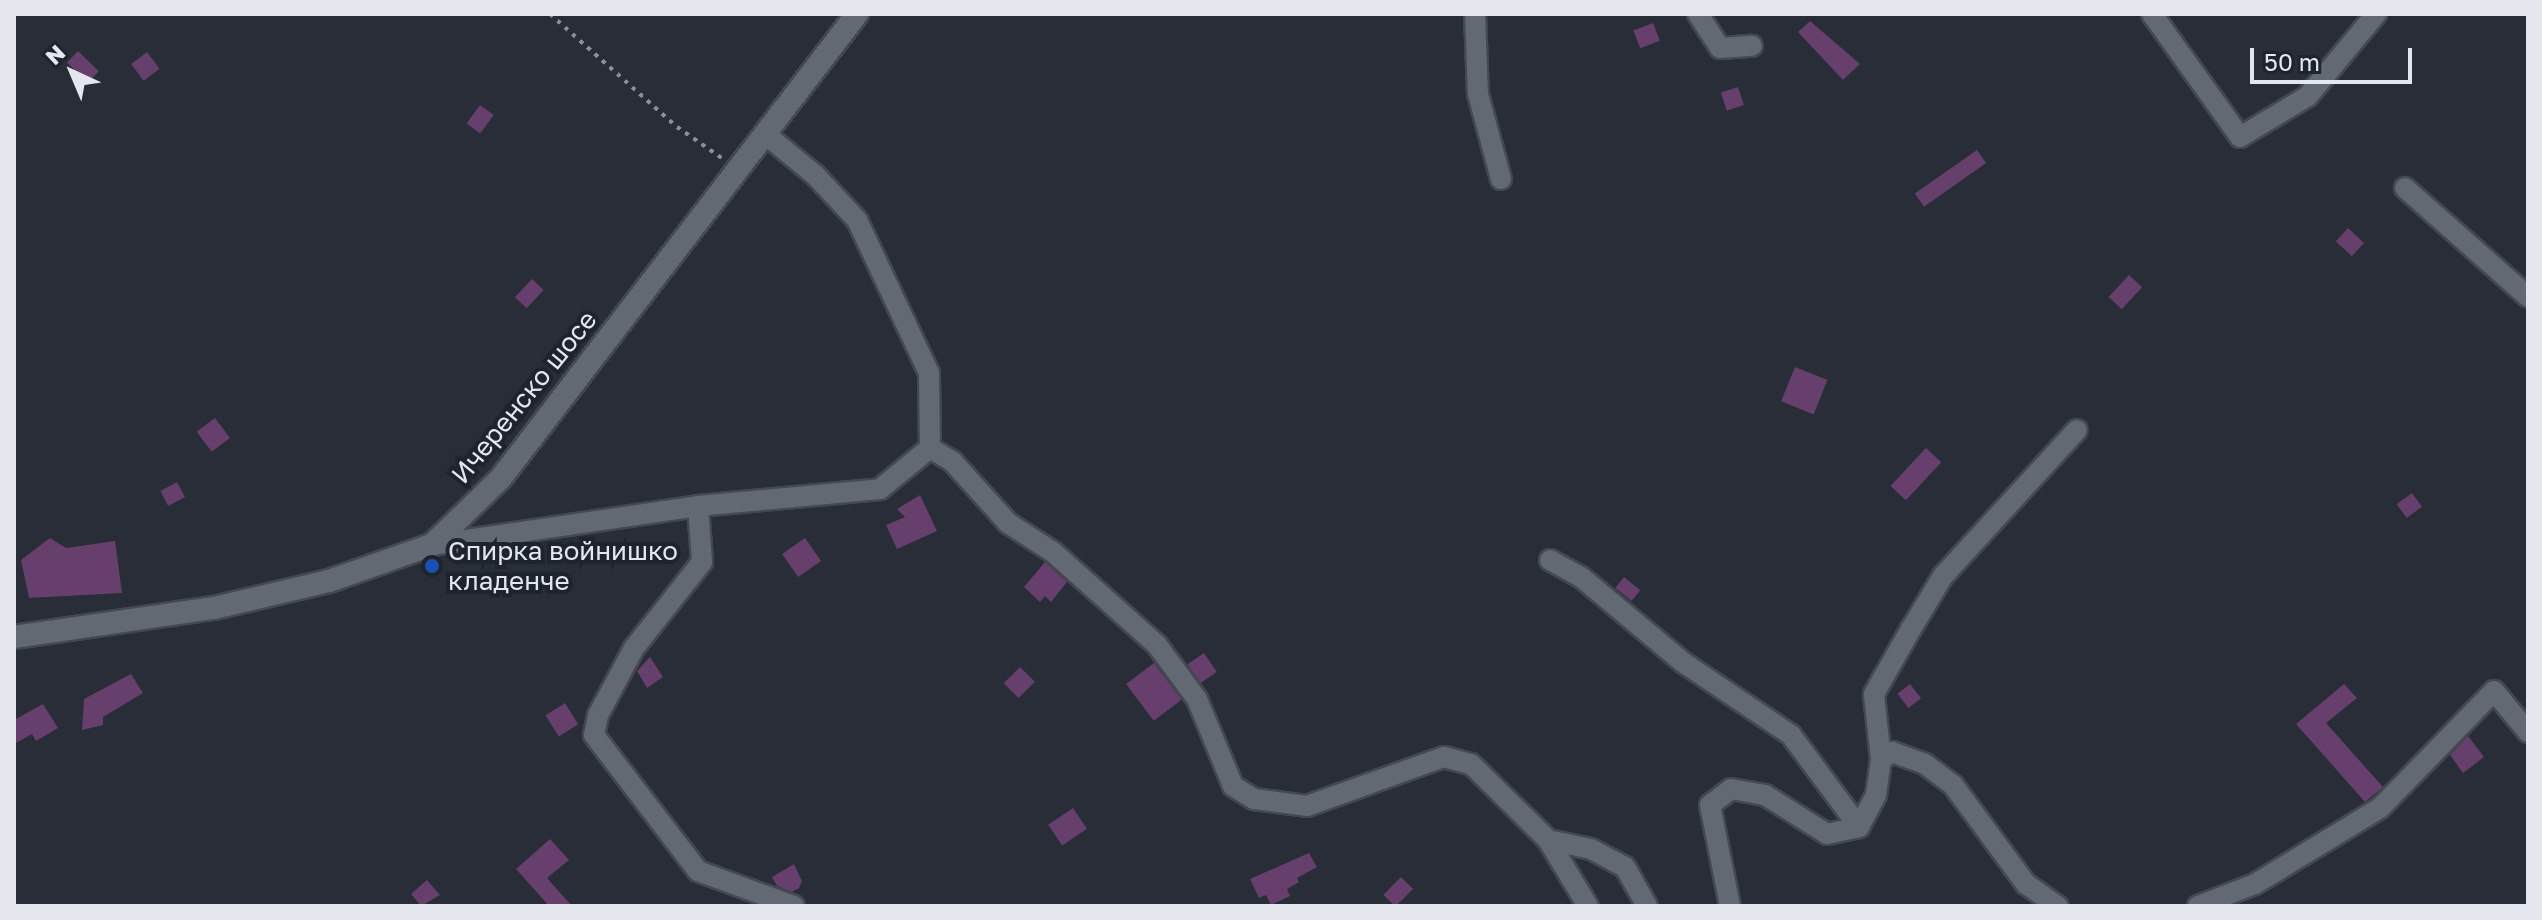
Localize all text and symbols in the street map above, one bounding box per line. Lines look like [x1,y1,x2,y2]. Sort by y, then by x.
north arrow [32,32,112,112]
scale bar [2254,32,2416,82]
text: N [40,39,70,70]
text: 50 m [2264,47,2320,76]
street label: Ичеренско шосе [445,304,603,490]
place label: Спирка войнишко кладенче [448,535,678,596]
marker: Спирка войнишко кладенче [423,557,441,575]

